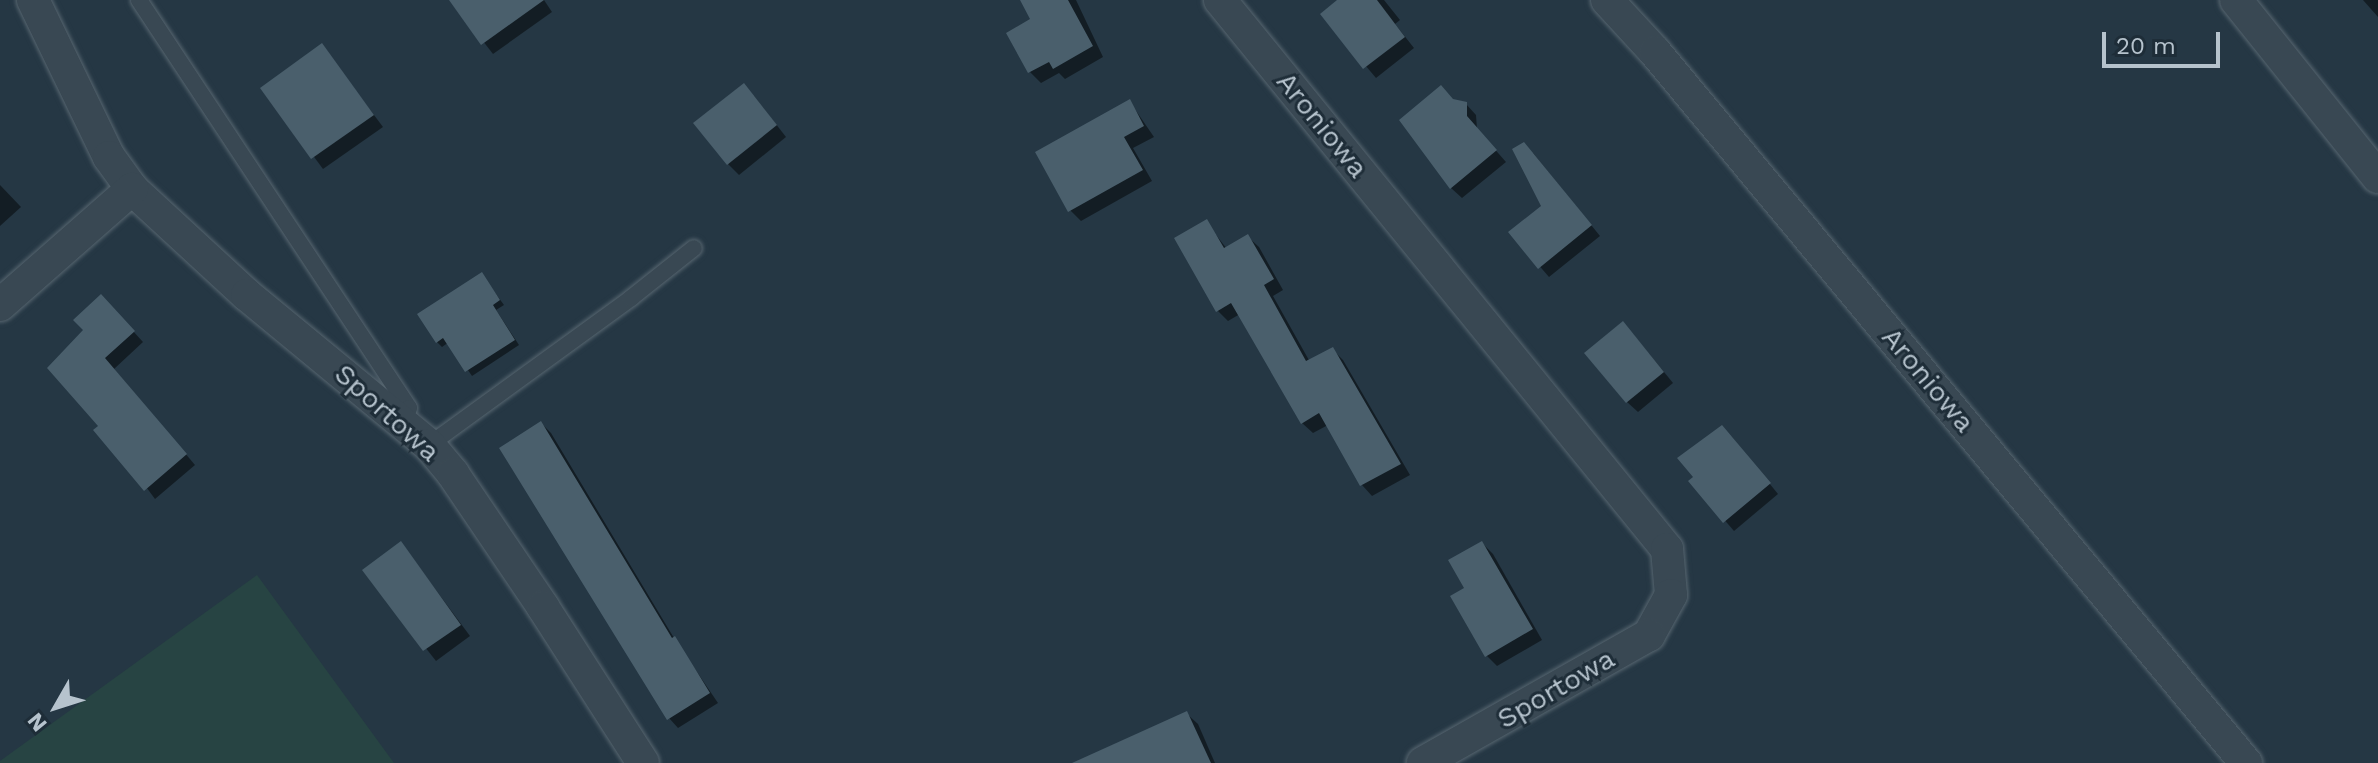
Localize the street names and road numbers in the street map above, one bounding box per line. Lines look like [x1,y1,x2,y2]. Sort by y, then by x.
street label: Aroniowa [1269,65,1375,185]
street label: Aroniowa [1875,321,1981,439]
street label: Sportowa [328,357,446,469]
street label: Sportowa [1491,642,1621,736]

